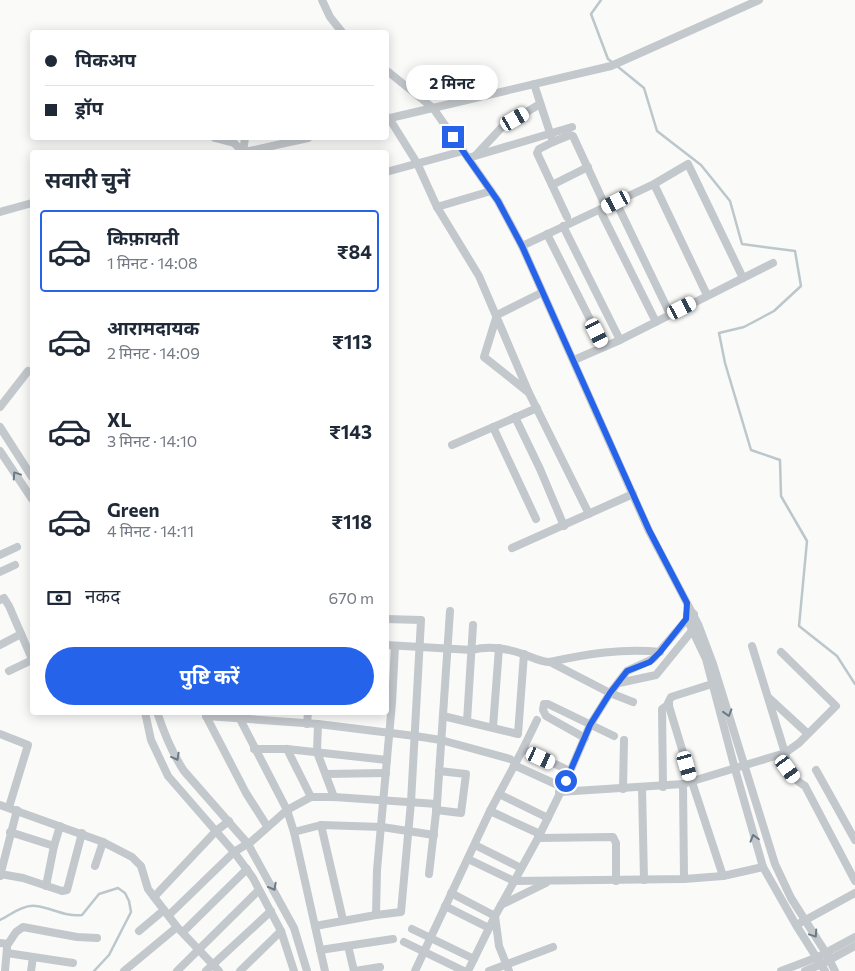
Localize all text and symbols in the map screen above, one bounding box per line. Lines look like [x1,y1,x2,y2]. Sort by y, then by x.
text: पिकअप [75,48,136,71]
callout: 2 मिनट [407,64,499,100]
text: 2 मिनट [429,73,475,92]
text: ड्रॉप [75,96,103,119]
car [498,105,531,133]
route end [442,126,464,148]
text: सवारी चुनें [45,166,130,193]
car [599,189,632,215]
text: किफ़ायती [107,226,179,249]
icon: car [47,229,92,274]
text: ₹84 [337,240,372,263]
text: 1 मिनट · 14:08 [107,253,198,272]
car [665,295,698,321]
text: आरामदायक [107,316,199,339]
car [583,316,610,350]
icon: car [47,319,92,364]
text: ₹113 [332,330,372,353]
text: 2 मिनट · 14:09 [107,343,200,362]
text: XL [107,408,132,431]
icon: car [47,409,92,454]
text: ₹143 [329,420,372,443]
text: 3 मिनट · 14:10 [107,431,197,450]
one-way arrow [13,471,22,481]
text: Green [107,498,159,521]
icon: car [47,499,92,544]
text: ₹118 [331,510,372,533]
text: 4 मिनट · 14:11 [107,521,194,540]
icon: cash [45,584,73,612]
text: नकद [85,584,120,607]
text: 670 m [328,588,374,607]
button: पुष्टि करें [45,647,374,705]
one-way arrow [723,709,733,717]
car [524,745,557,771]
car [675,750,698,782]
one-way arrow [170,752,180,761]
car [773,752,802,786]
route start [555,770,577,792]
one-way arrow [750,834,760,842]
one-way arrow [267,881,277,890]
one-way arrow [807,929,817,938]

